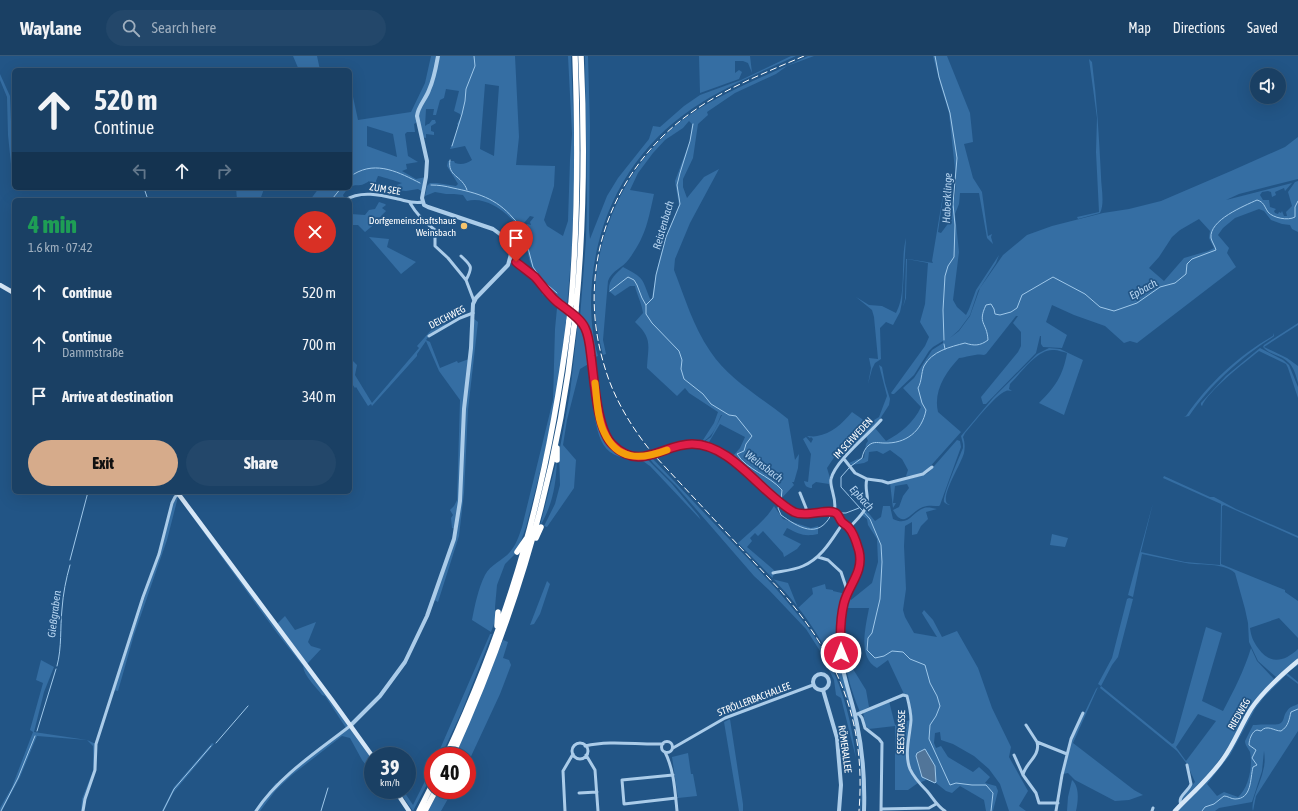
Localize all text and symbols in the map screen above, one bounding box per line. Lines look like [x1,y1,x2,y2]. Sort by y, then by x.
search box [106,10,386,46]
text: Waylane [20,17,82,39]
icon: search [120,17,142,39]
text: Search here [152,19,216,36]
text: Map [1128,20,1151,36]
text: Directions [1173,20,1225,36]
text: Saved [1247,20,1278,36]
map controls [1250,68,1286,104]
button: sound [1250,68,1286,104]
icon: ahead [28,84,80,136]
text: 520 m [94,84,157,116]
text: Continue [94,117,154,138]
icon: left [129,160,151,182]
icon: ahead [171,160,193,182]
icon: right [213,160,235,182]
water label: Haberklinge [940,173,954,223]
street label: ZUM SEE [369,181,402,197]
water label: Reistenbach [650,199,676,251]
text: 4 min [28,211,77,238]
button: close [294,211,336,253]
place label: Dorfgemeinschaftshaus Weinsbach [369,215,456,238]
marker: Dorfgemeinschaftshaus Weinsbach [459,221,469,231]
pin [499,221,533,262]
icon: arrive [505,227,527,249]
text: 1.6 km · 07:42 [28,240,93,255]
water label: Epbach [1127,276,1159,301]
icon: ahead [28,281,50,303]
text: Continue [62,284,112,301]
text: 520 m [302,284,336,301]
street label: DEICHWEG [427,303,467,331]
text: Continue [62,328,112,345]
icon: ahead [28,333,50,355]
text: 700 m [302,336,336,353]
text: Dammstraße [62,345,124,360]
icon: arrive [28,385,50,407]
text: Arrive at destination [62,388,173,405]
text: 340 m [302,388,336,405]
street label: IM SCHWEDEN [831,415,875,461]
button: Exit [28,440,178,486]
button: Share [186,440,336,486]
water label: Weinsbach [743,448,786,484]
water label: Epbach [848,483,877,514]
water label: Gießgraben [45,589,63,638]
position arrow [820,632,862,674]
street label: STRÖLLERBACHALLEE [716,680,793,718]
street label: RIEDWEG [1226,696,1252,732]
street label: SEESTRASSE [895,709,907,754]
street label: RÖMERALLEE [836,725,854,774]
speed limit sign: 40 [424,747,476,799]
text: 39 [381,756,399,779]
text: km/h [380,777,400,788]

